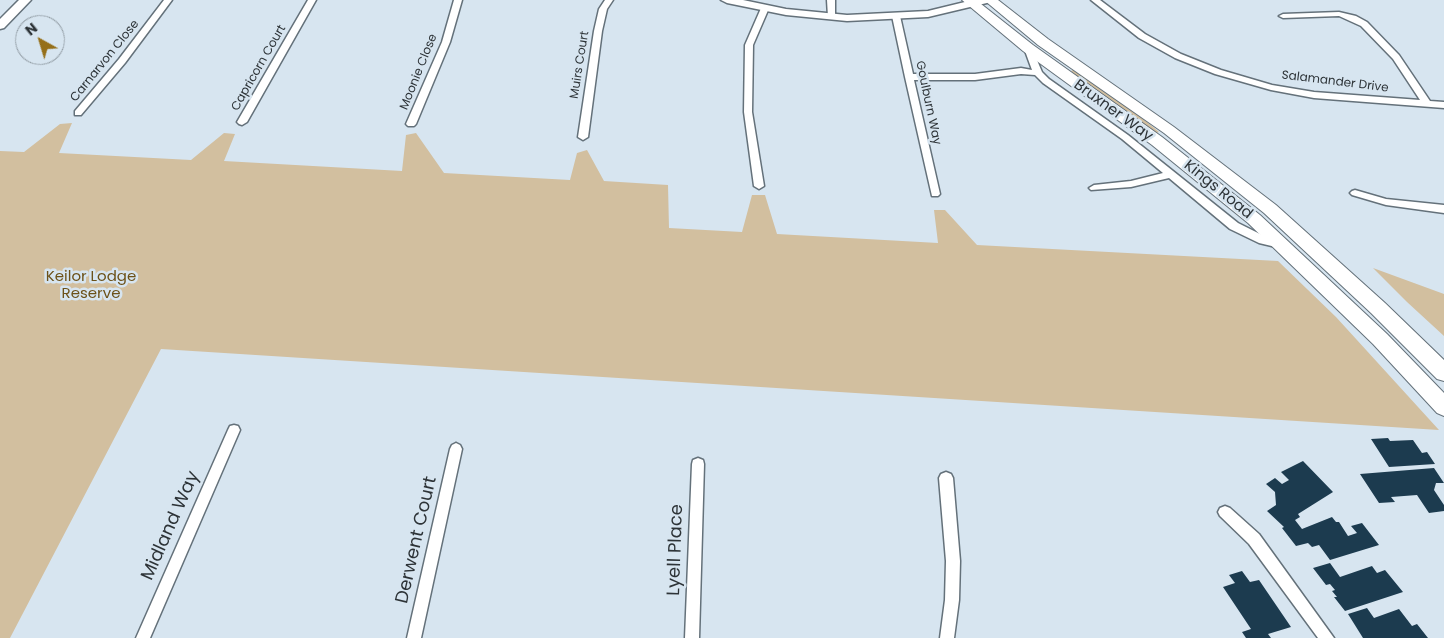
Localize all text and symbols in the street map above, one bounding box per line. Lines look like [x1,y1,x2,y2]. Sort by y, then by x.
north arrow [15,15,65,65]
street label: Carnarvon Close [68,17,142,105]
text: N [21,18,42,40]
street label: Capricorn Court [229,23,289,113]
street label: Muirs Court [568,30,592,100]
street label: Moonie Close [397,32,441,112]
street label: Goulburn Way [912,60,944,146]
street label: Salamander Drive [1281,68,1389,96]
street label: Bruxner Way [1070,76,1156,146]
street label: Kings Road [1180,157,1256,223]
park label: Keilor Lodge Reserve [46,268,136,303]
street label: Midland Way [137,468,205,584]
street label: Derwent Court [392,474,442,606]
street label: Lyell Place [664,504,688,596]

